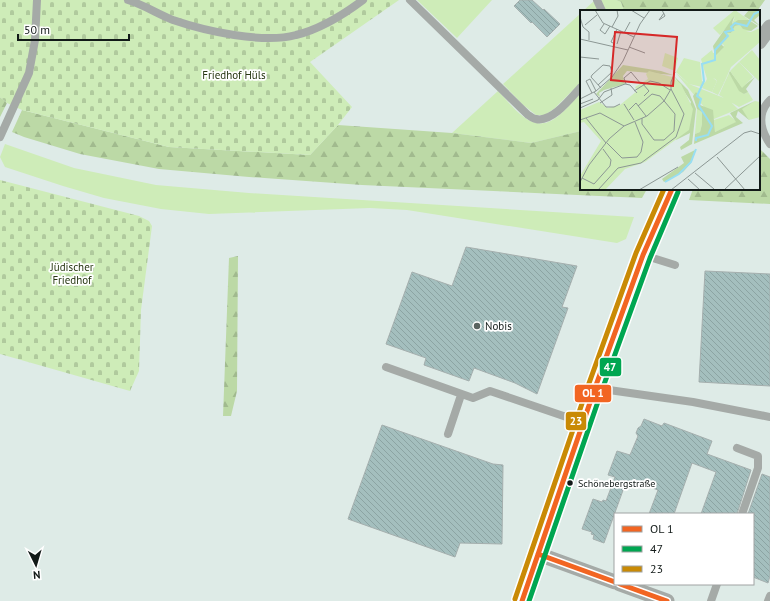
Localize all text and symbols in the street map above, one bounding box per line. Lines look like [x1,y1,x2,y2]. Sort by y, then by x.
inset map [580,10,760,190]
scale bar [18,16,129,42]
text: 50 m [24,22,50,37]
park label: Friedhof Hüls [202,68,266,82]
park label: Jüdischer Friedhof [50,260,94,287]
place label: Nobis [485,319,512,333]
marker: Nobis [472,321,482,331]
line badge: 47 [599,357,622,377]
text: 47 [604,360,616,374]
line badge: OL 1 [574,384,612,403]
text: OL 1 [582,386,604,400]
line badge: 23 [565,411,587,431]
text: 23 [570,414,582,428]
place label: Schönebergstraße [578,477,655,490]
marker: Schönebergstraße [565,478,575,488]
legend [614,513,754,585]
text: OL 1 [650,521,674,536]
text: 47 [650,541,663,556]
north arrow [16,545,56,585]
text: 23 [650,561,663,576]
text: N [33,568,41,582]

